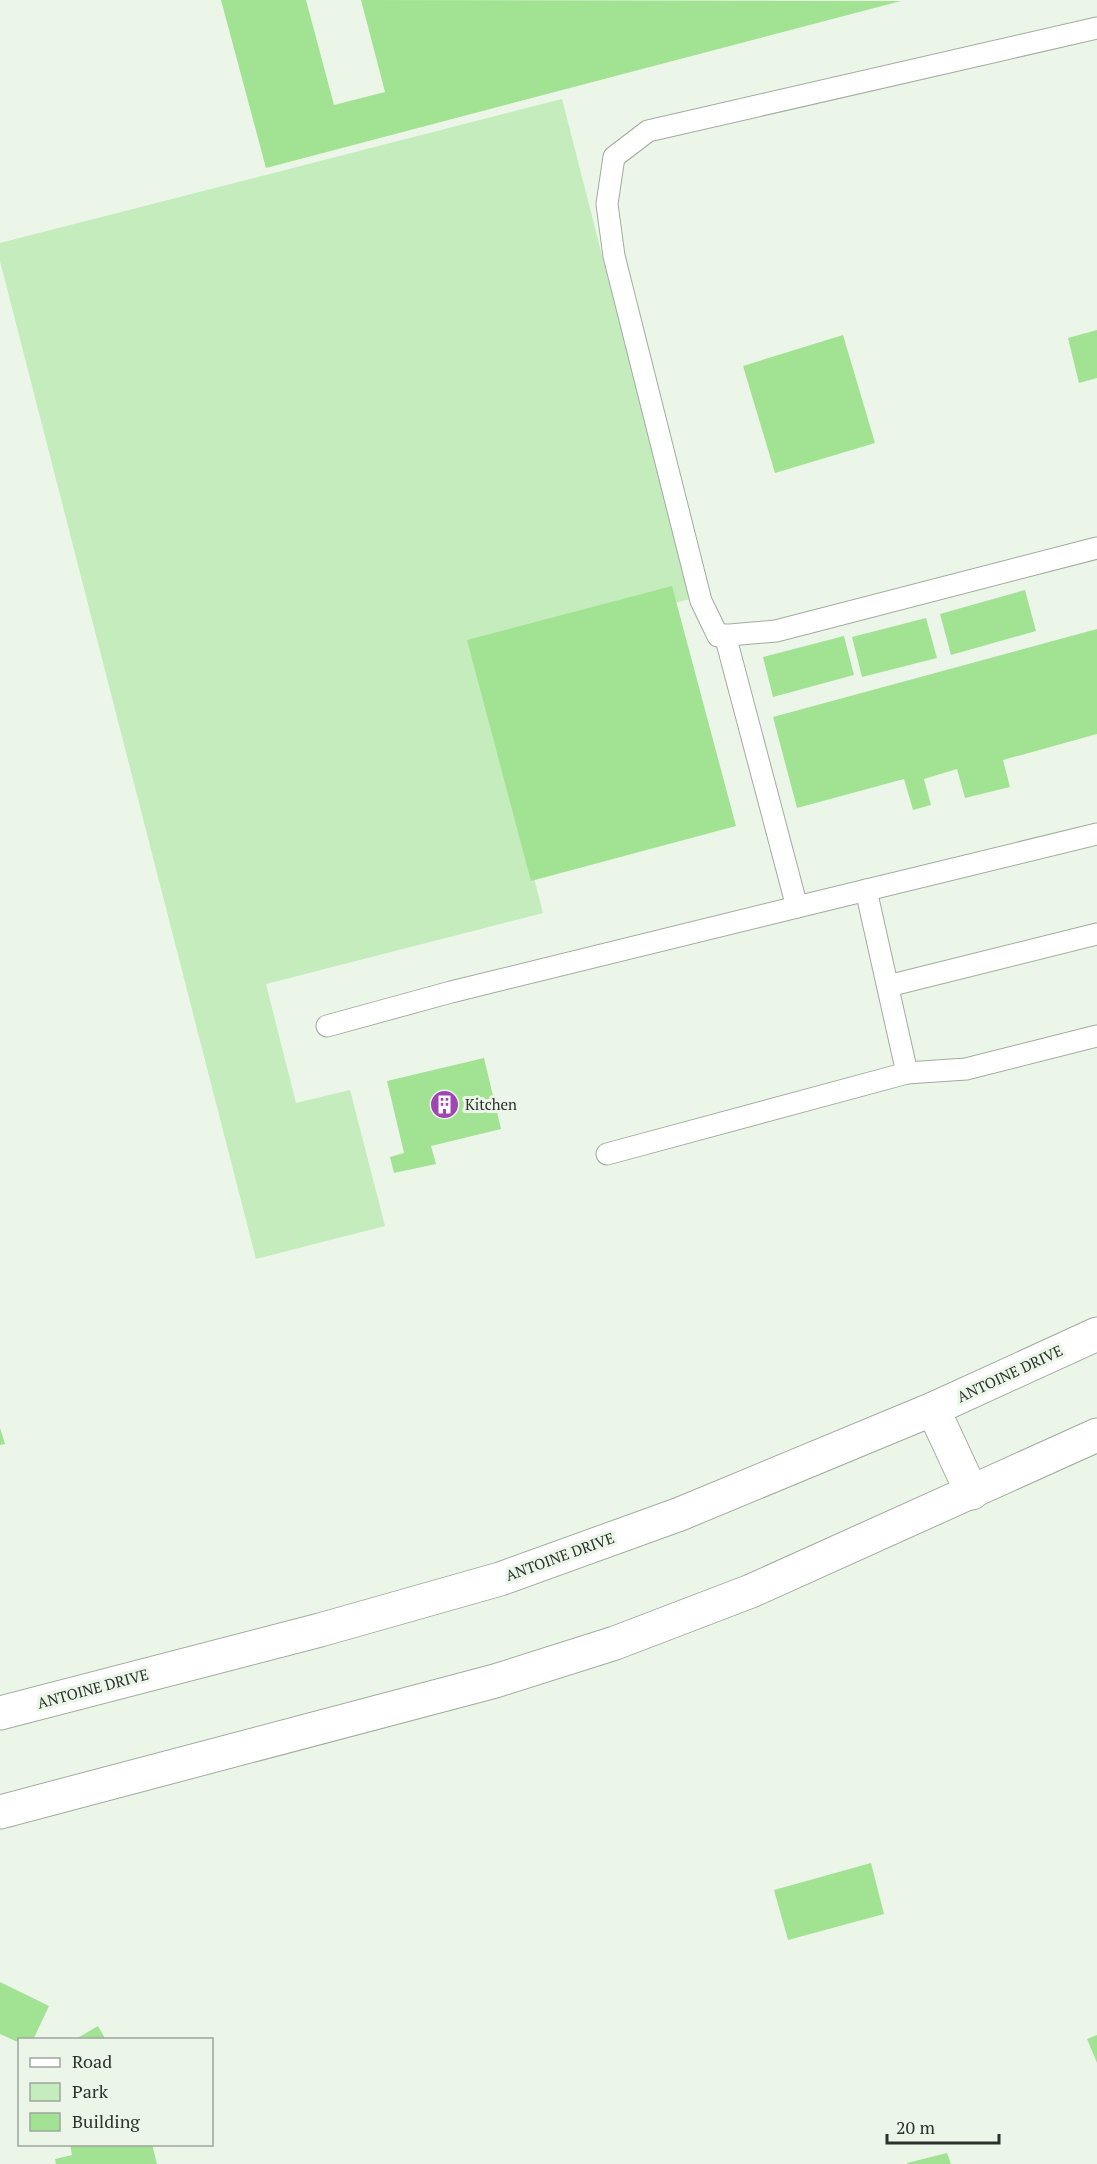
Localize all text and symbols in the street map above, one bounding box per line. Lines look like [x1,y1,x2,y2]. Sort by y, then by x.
building icon: Kitchen [428,1089,460,1121]
place label: Kitchen [465,1094,517,1114]
street label: ANTOINE DRIVE [954,1340,1066,1406]
street label: ANTOINE DRIVE [503,1527,617,1585]
street label: ANTOINE DRIVE [35,1664,151,1712]
legend [18,2038,213,2146]
text: Road [72,2049,112,2073]
text: Park [72,2079,109,2103]
scale bar [887,2107,1000,2145]
text: Building [72,2109,140,2133]
text: 20 m [896,2115,936,2139]

